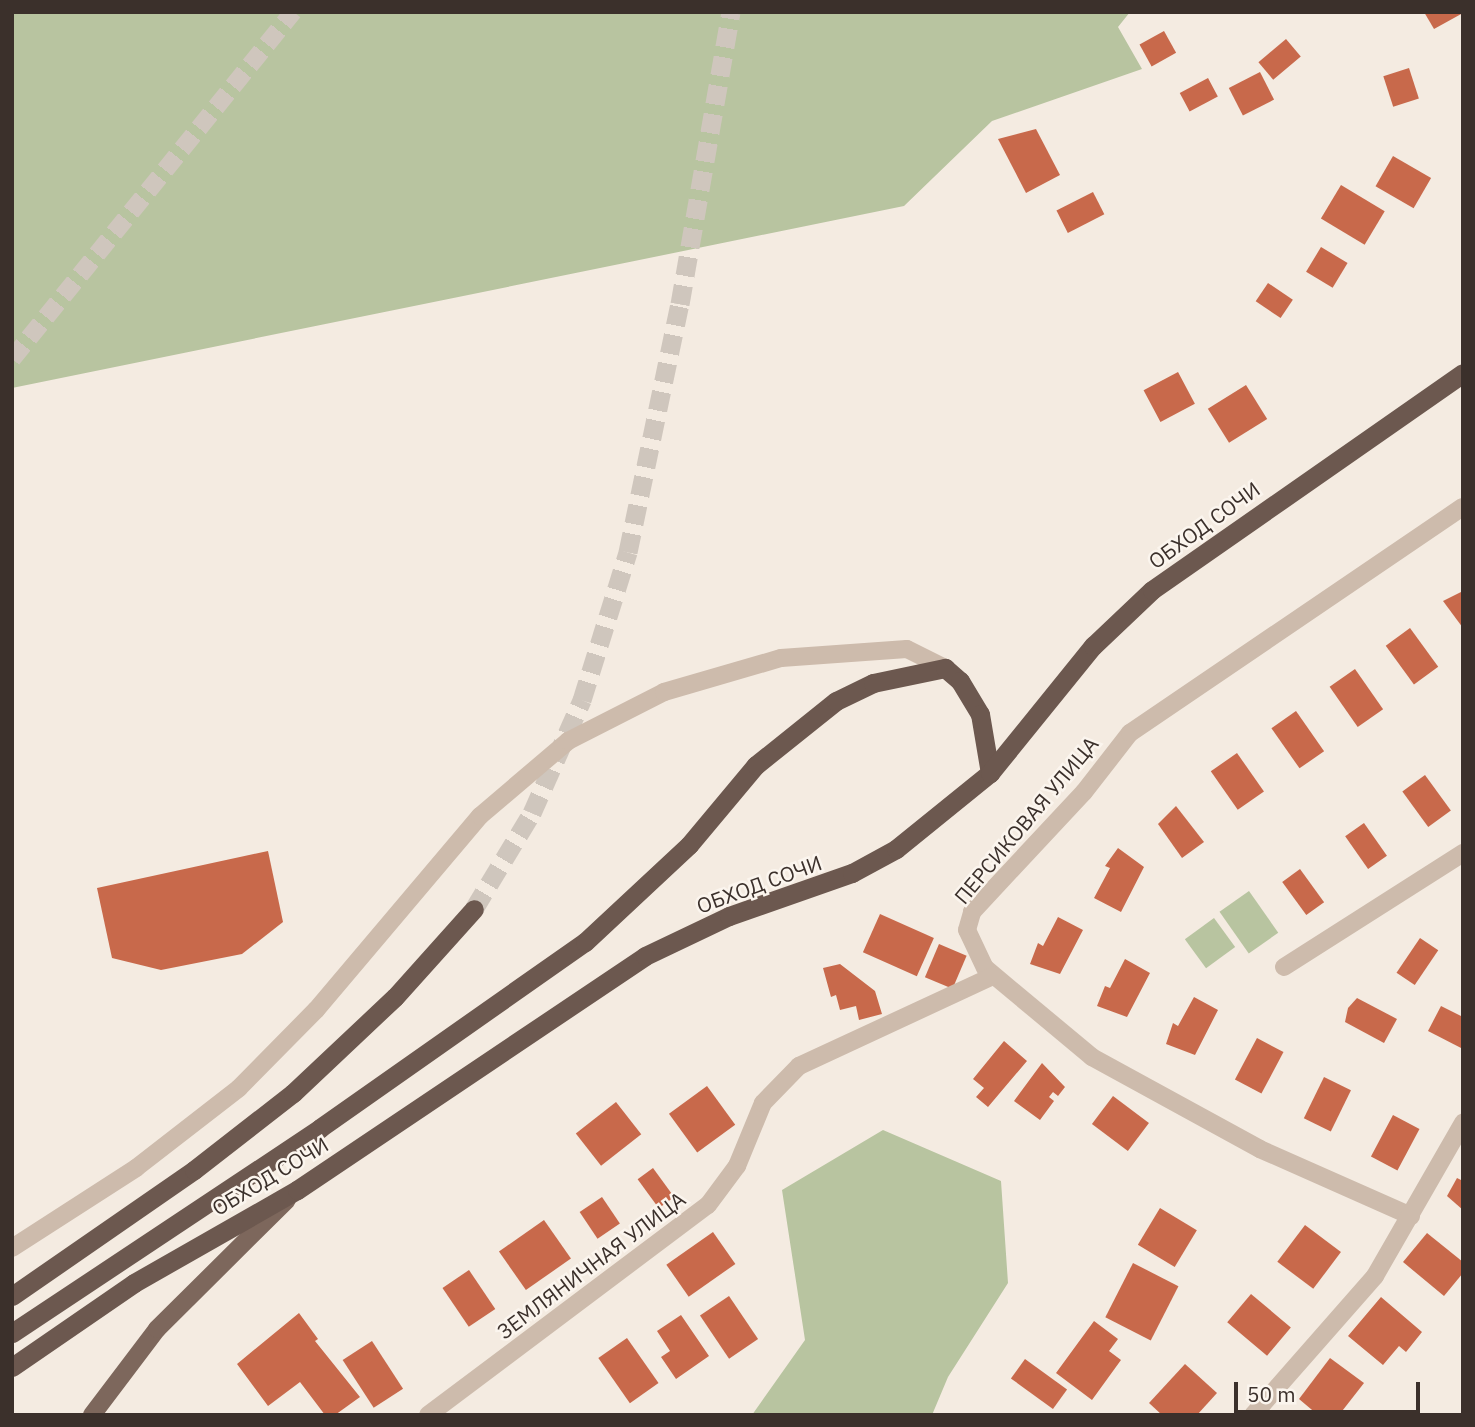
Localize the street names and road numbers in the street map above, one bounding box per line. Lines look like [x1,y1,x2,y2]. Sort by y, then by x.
street label: ОБХОД СОЧИ [1144,476,1264,574]
street label: ПЕРСИКОВАЯ УЛИЦА [949,731,1103,909]
street label: ОБХОД СОЧИ [693,850,825,918]
street label: ОБХОД СОЧИ [207,1131,333,1221]
street label: ЗЕМЛЯНИЧНАЯ УЛИЦА [492,1186,690,1344]

